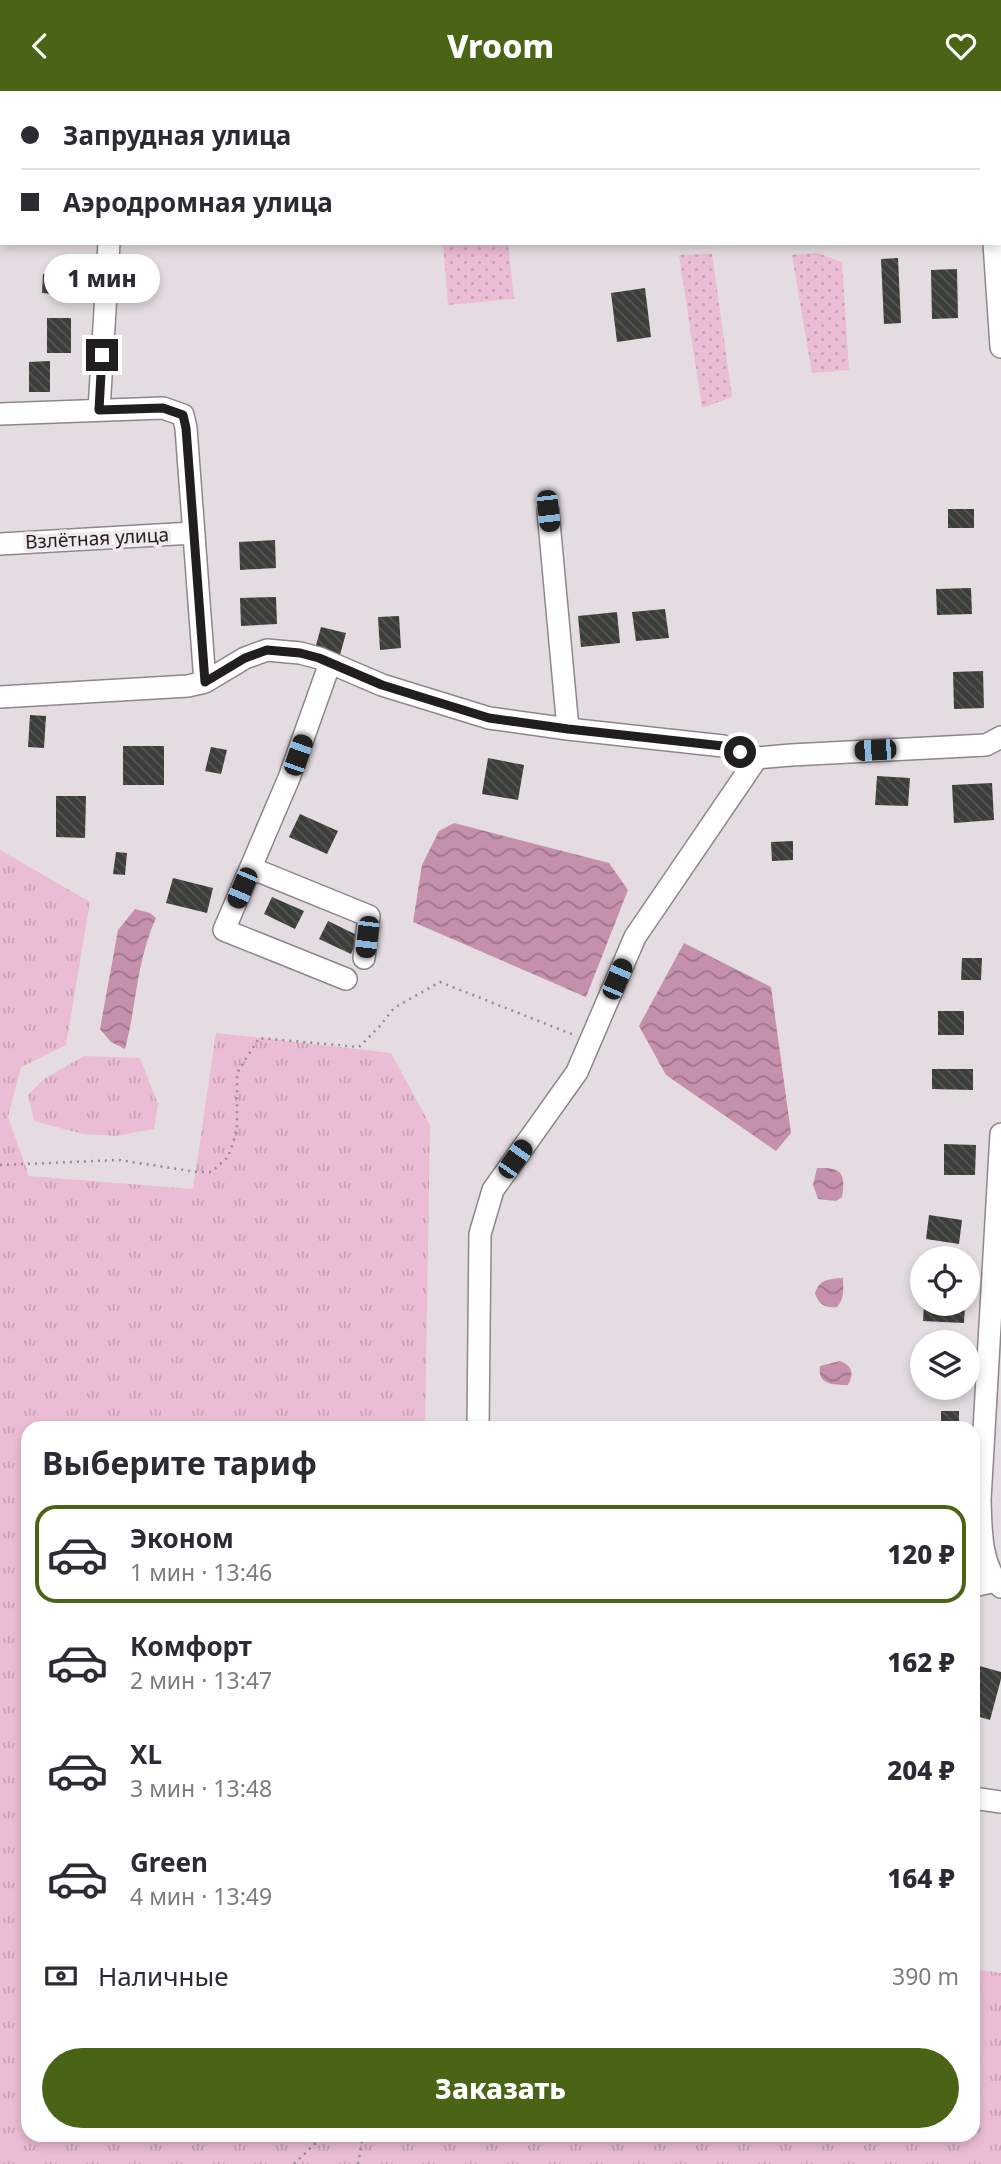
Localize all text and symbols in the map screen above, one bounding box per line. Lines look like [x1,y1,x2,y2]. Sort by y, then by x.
text: Vroom [447,24,554,67]
icon: back [21,27,59,65]
icon: heart [942,27,980,65]
text: Запрудная улица [63,117,291,153]
text: Аэродромная улица [63,184,333,220]
callout: 1 мин [44,253,160,303]
text: 1 мин [67,262,137,294]
route end [86,339,118,371]
car [536,489,561,533]
street label: Взлётная улица [24,521,170,555]
car [282,732,315,778]
route start [724,736,756,768]
car [854,738,897,762]
car [225,865,260,911]
car [355,915,380,959]
car [600,956,635,1002]
car [495,1136,536,1182]
map controls [910,1246,980,1400]
button: locate [910,1246,980,1316]
button: layers [910,1330,980,1400]
text: Выберите тариф [42,1441,317,1484]
text: Эконом [130,1520,234,1556]
icon: car [46,1523,109,1586]
text: 120 ₽ [887,1536,955,1572]
text: 1 мин · 13:46 [130,1556,272,1588]
text: Комфорт [130,1628,252,1664]
icon: car [46,1631,109,1694]
text: 162 ₽ [887,1644,955,1680]
text: 2 мин · 13:47 [130,1664,272,1696]
text: XL [130,1736,162,1772]
icon: car [46,1739,109,1802]
text: 204 ₽ [887,1752,955,1788]
text: 3 мин · 13:48 [130,1772,272,1804]
text: Green [130,1844,208,1880]
icon: car [46,1847,109,1910]
text: 164 ₽ [887,1860,955,1896]
text: 4 мин · 13:49 [130,1880,272,1912]
icon: cash [42,1957,80,1995]
text: Наличные [98,1958,229,1994]
text: 390 m [892,1960,959,1992]
button: Заказать [42,2048,959,2128]

